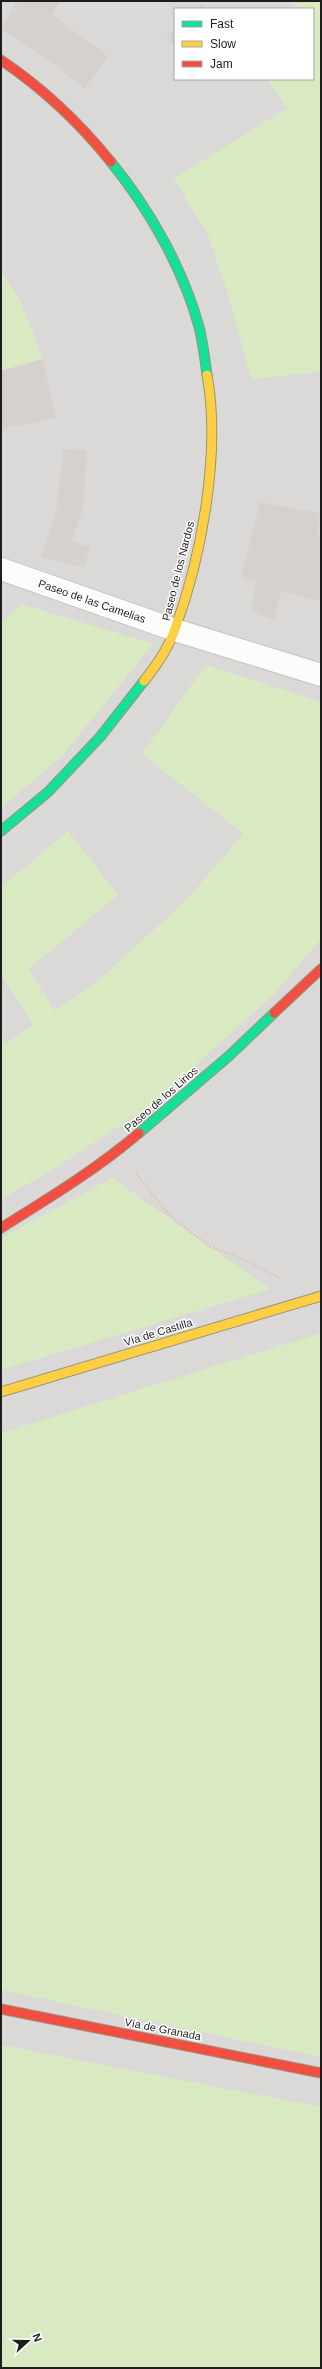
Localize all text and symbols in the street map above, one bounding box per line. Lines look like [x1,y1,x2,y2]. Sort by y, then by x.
legend [174,8,314,80]
text: Fast [210,17,234,31]
text: Slow [210,37,236,51]
text: Jam [210,57,233,71]
street label: Paseo de los Nardos [160,520,196,622]
street label: Paseo de las Camelias [37,577,148,625]
street label: Paseo de los Lirios [122,1064,200,1134]
street label: Vía de Castilla [122,1316,195,1348]
street label: Vía de Granada [124,2016,203,2042]
north arrow [8,2321,48,2361]
text: N [30,2332,44,2343]

